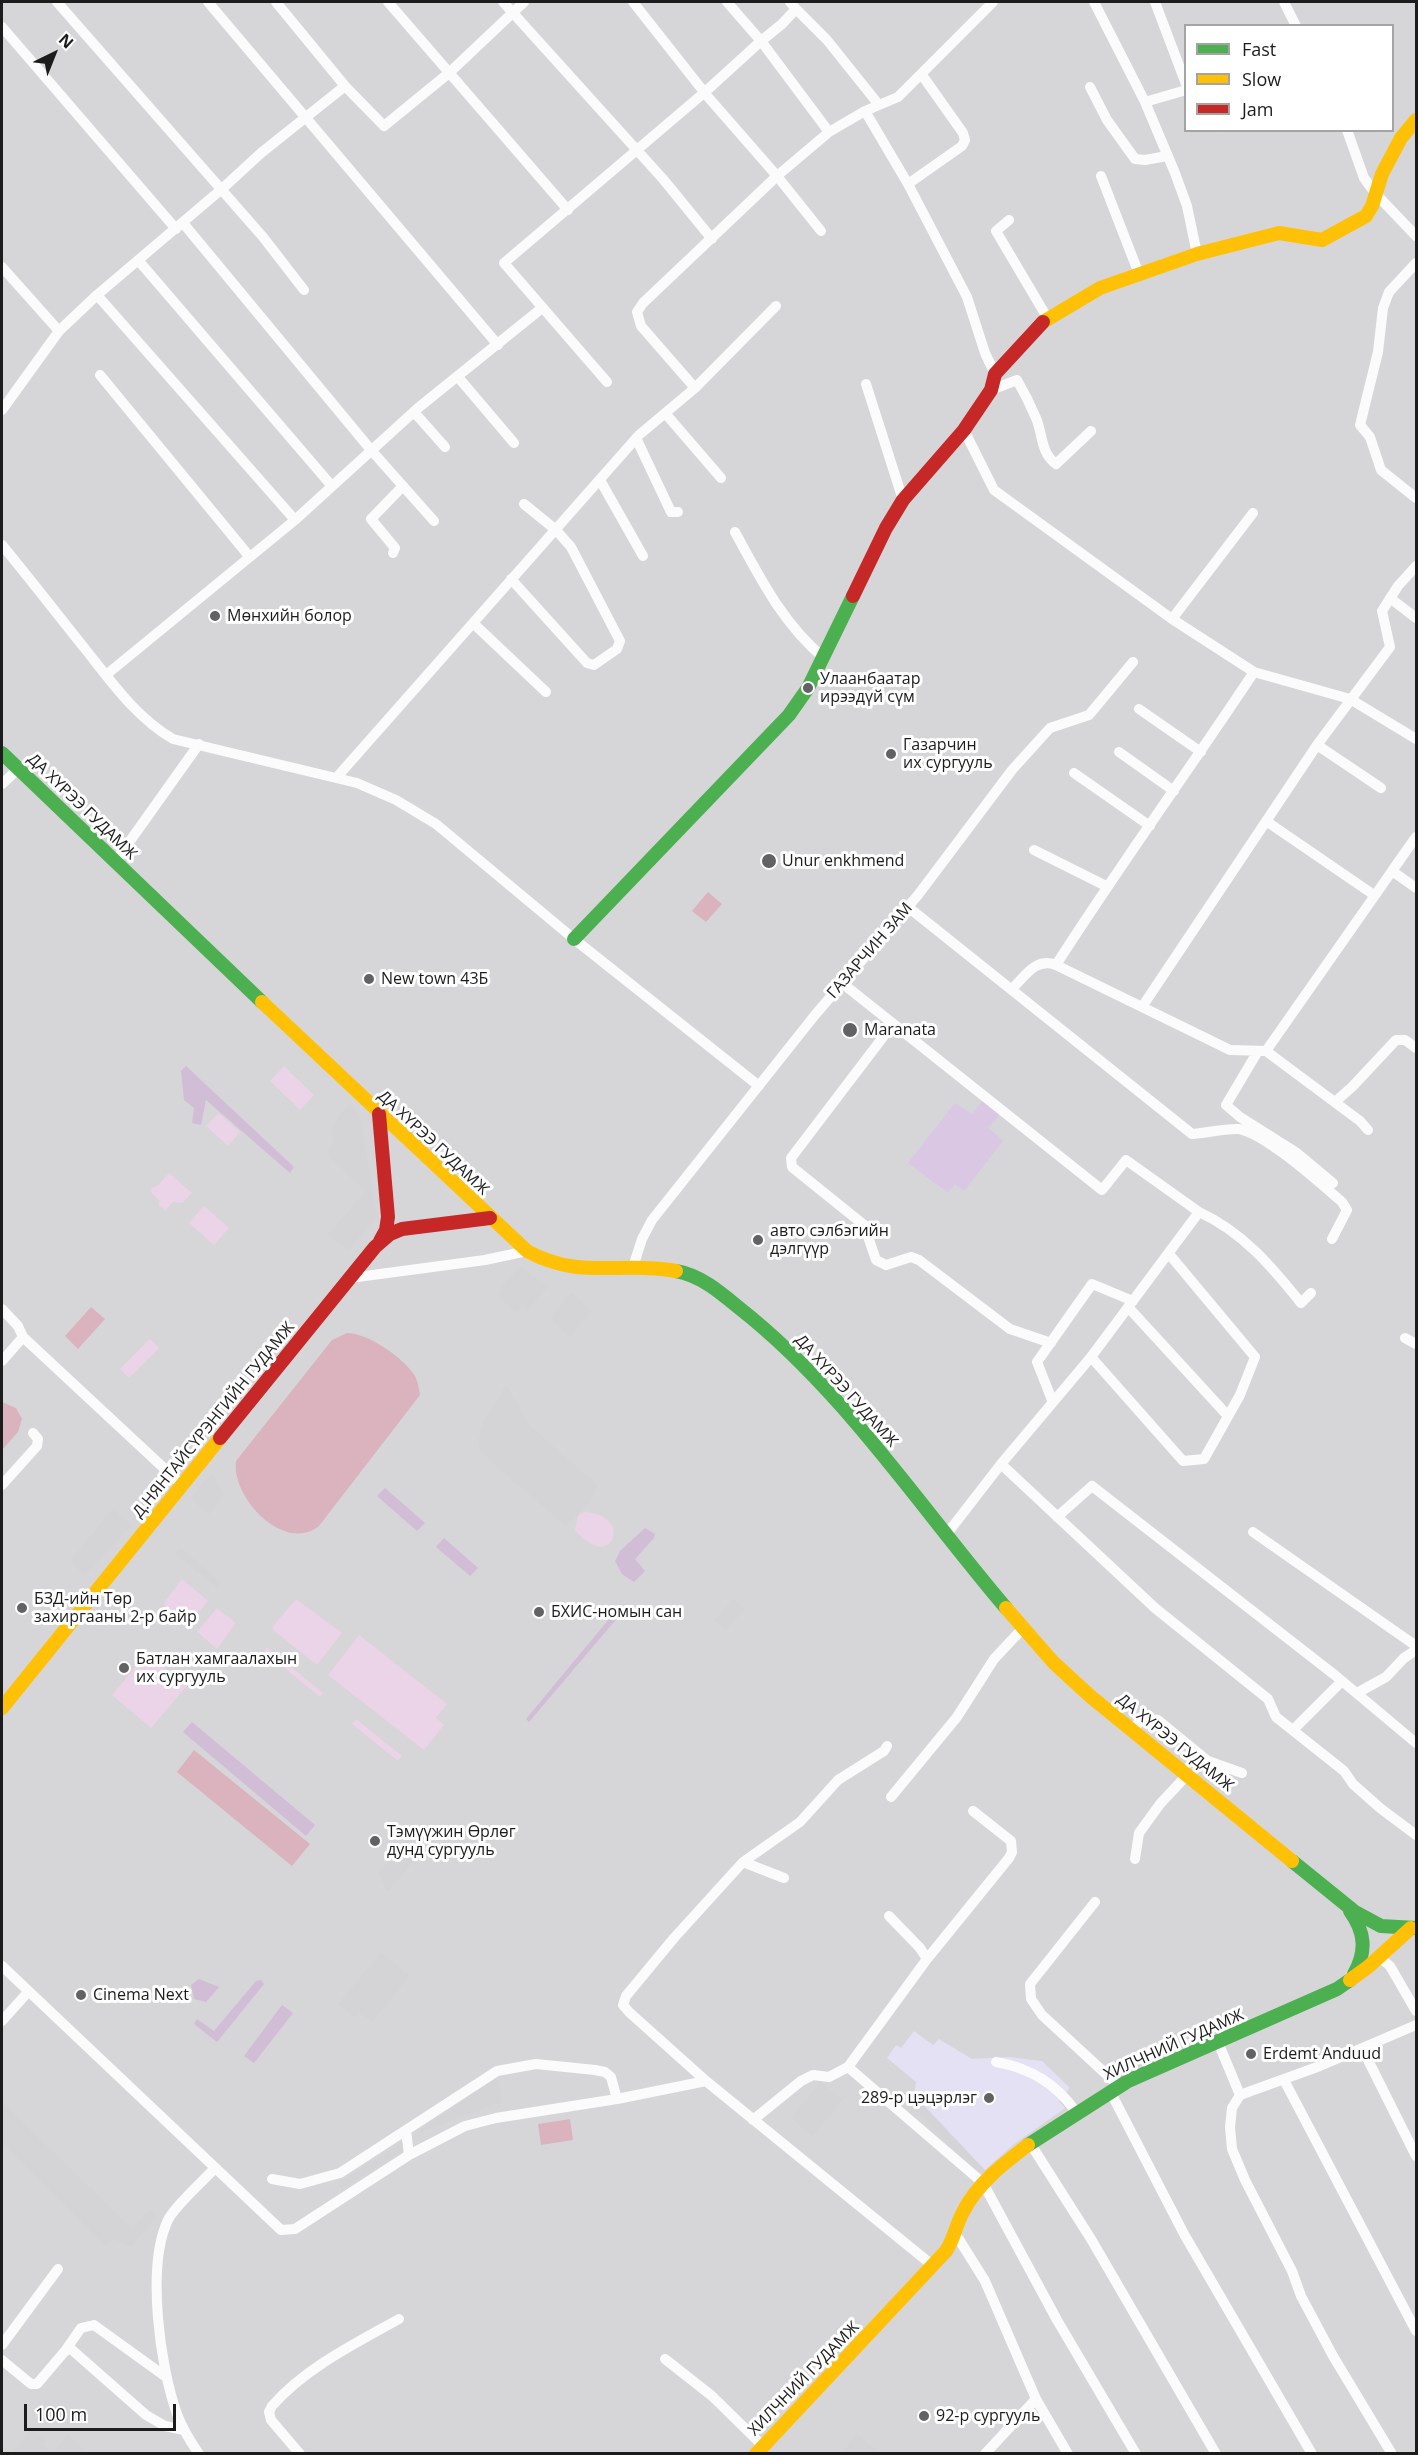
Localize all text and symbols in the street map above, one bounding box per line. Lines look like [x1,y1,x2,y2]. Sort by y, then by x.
north arrow [24,24,84,84]
legend [1184,24,1394,132]
text: N [54,28,79,53]
text: Fast [1242,37,1276,61]
text: Slow [1242,67,1281,91]
text: Jam [1242,97,1274,121]
place label: Мөнхийн болор [227,606,352,626]
marker: Мөнхийн болор [208,609,222,623]
place label: Улаанбаатар ирээдүй сүм [820,669,920,707]
marker: Улаанбаатар ирээдүй сүм [801,681,815,695]
place label: Газарчин их сургууль [903,735,993,773]
marker: Газарчин их сургууль [884,747,898,761]
street label: ДА ХҮРЭЭ ГУДАМЖ [23,750,141,864]
place label: Unur enkhmend [782,851,904,871]
marker: Unur enkhmend [760,852,778,870]
street label: ГАЗАРЧИН ЗАМ [823,899,917,1003]
place label: New town 43Б [381,969,488,989]
marker: New town 43Б [362,972,376,986]
place label: Maranata [864,1020,936,1040]
marker: Maranata [841,1021,859,1039]
street label: ДА ХҮРЭЭ ГУДАМЖ [374,1087,492,1199]
place label: авто сэлбэгийн дэлгүүр [770,1221,889,1259]
marker: авто сэлбэгийн дэлгүүр [751,1233,765,1247]
street label: Д.НЯНТАЙСҮРЭНГИЙН ГУДАМЖ [129,1318,299,1522]
street label: ДА ХҮРЭЭ ГУДАМЖ [791,1331,901,1451]
place label: БЗД-ийн Төр захиргааны 2-р байр [34,1589,197,1627]
marker: БЗД-ийн Төр захиргааны 2-р байр [15,1601,29,1615]
place label: БХИС-номын сан [551,1602,682,1622]
marker: БХИС-номын сан [532,1605,546,1619]
place label: Батлан хамгаалахын их сургууль [136,1649,297,1687]
marker: Батлан хамгаалахын их сургууль [117,1661,131,1675]
street label: ДА ХҮРЭЭ ГУДАМЖ [1113,1690,1237,1796]
place label: Тэмүүжин Өрлөг дунд сургууль [387,1822,516,1860]
marker: Тэмүүжин Өрлөг дунд сургууль [368,1834,382,1848]
place label: Cinema Next [93,1985,189,2005]
marker: Cinema Next [74,1988,88,2002]
street label: ХИЛЧНИЙ ГУДАМЖ [1101,2005,1247,2085]
place label: Erdemt Anduud [1263,2044,1381,2064]
marker: Erdemt Anduud [1244,2047,1258,2061]
place label: 289-р цэцэрлэг [861,2088,977,2108]
marker: 289-р цэцэрлэг [982,2091,996,2105]
street label: ХИЛЧНИЙ ГУДАМЖ [745,2318,863,2440]
scale bar [27,2392,178,2430]
text: 100 m [35,2402,87,2426]
place label: 92-р сургууль [936,2406,1040,2426]
marker: 92-р сургууль [917,2409,931,2423]

